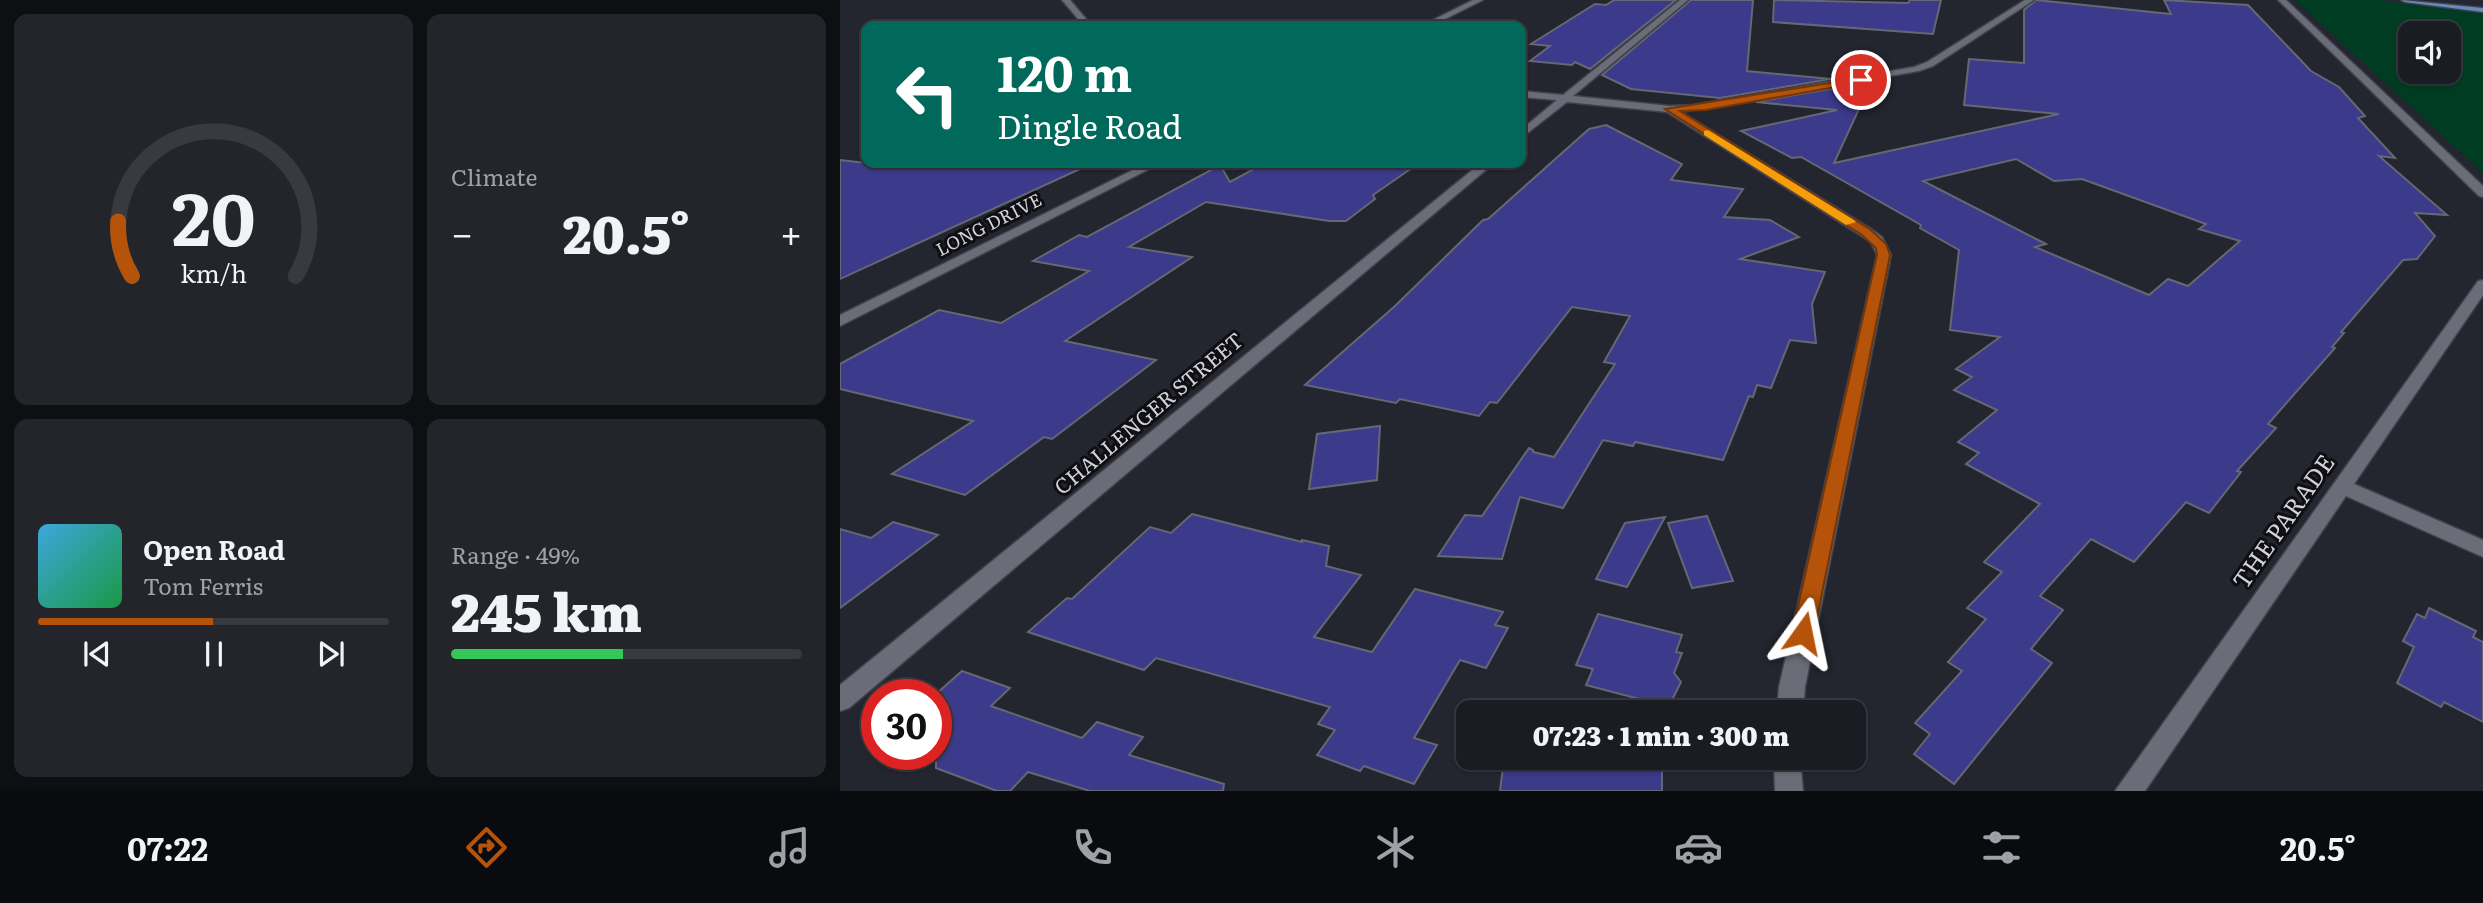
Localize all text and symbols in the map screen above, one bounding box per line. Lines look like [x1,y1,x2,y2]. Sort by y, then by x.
map controls [2398,21,2461,84]
button: sound [2398,21,2461,84]
text: 120 m [997,34,1132,107]
icon: left [882,49,973,140]
pin [1831,50,1891,110]
icon: arrive [1842,61,1880,99]
text: Dingle Road [997,101,1182,149]
text: Climate [451,159,537,193]
text: 20 [172,160,255,268]
street label: LONG DRIVE [931,185,1046,262]
text: 20.5° [563,193,690,270]
text: − [451,203,473,260]
text: + [780,203,802,260]
text: km/h [180,253,247,290]
street label: CHALLENGER STREET [1046,324,1249,501]
street label: THE PARADE [2223,446,2341,595]
text: Open Road [143,529,285,568]
text: Range · 49% [451,537,580,571]
text: Tom Ferris [143,568,263,602]
text: 245 km [451,571,642,648]
position arrow [1766,596,1840,670]
icon: previous [78,635,116,673]
icon: pause [195,635,233,673]
icon: next [312,635,350,673]
speed limit sign: 30 [861,679,952,770]
text: 07:23 · 1 min · 300 m [1533,715,1789,754]
text: 07:22 [127,823,208,871]
icon: directions [462,823,511,872]
icon: music [765,823,814,872]
icon: phone [1068,823,1117,872]
icon: climate [1371,823,1420,872]
icon: car [1674,823,1723,872]
icon: filters [1977,823,2026,872]
text: 20.5° [2280,823,2356,871]

